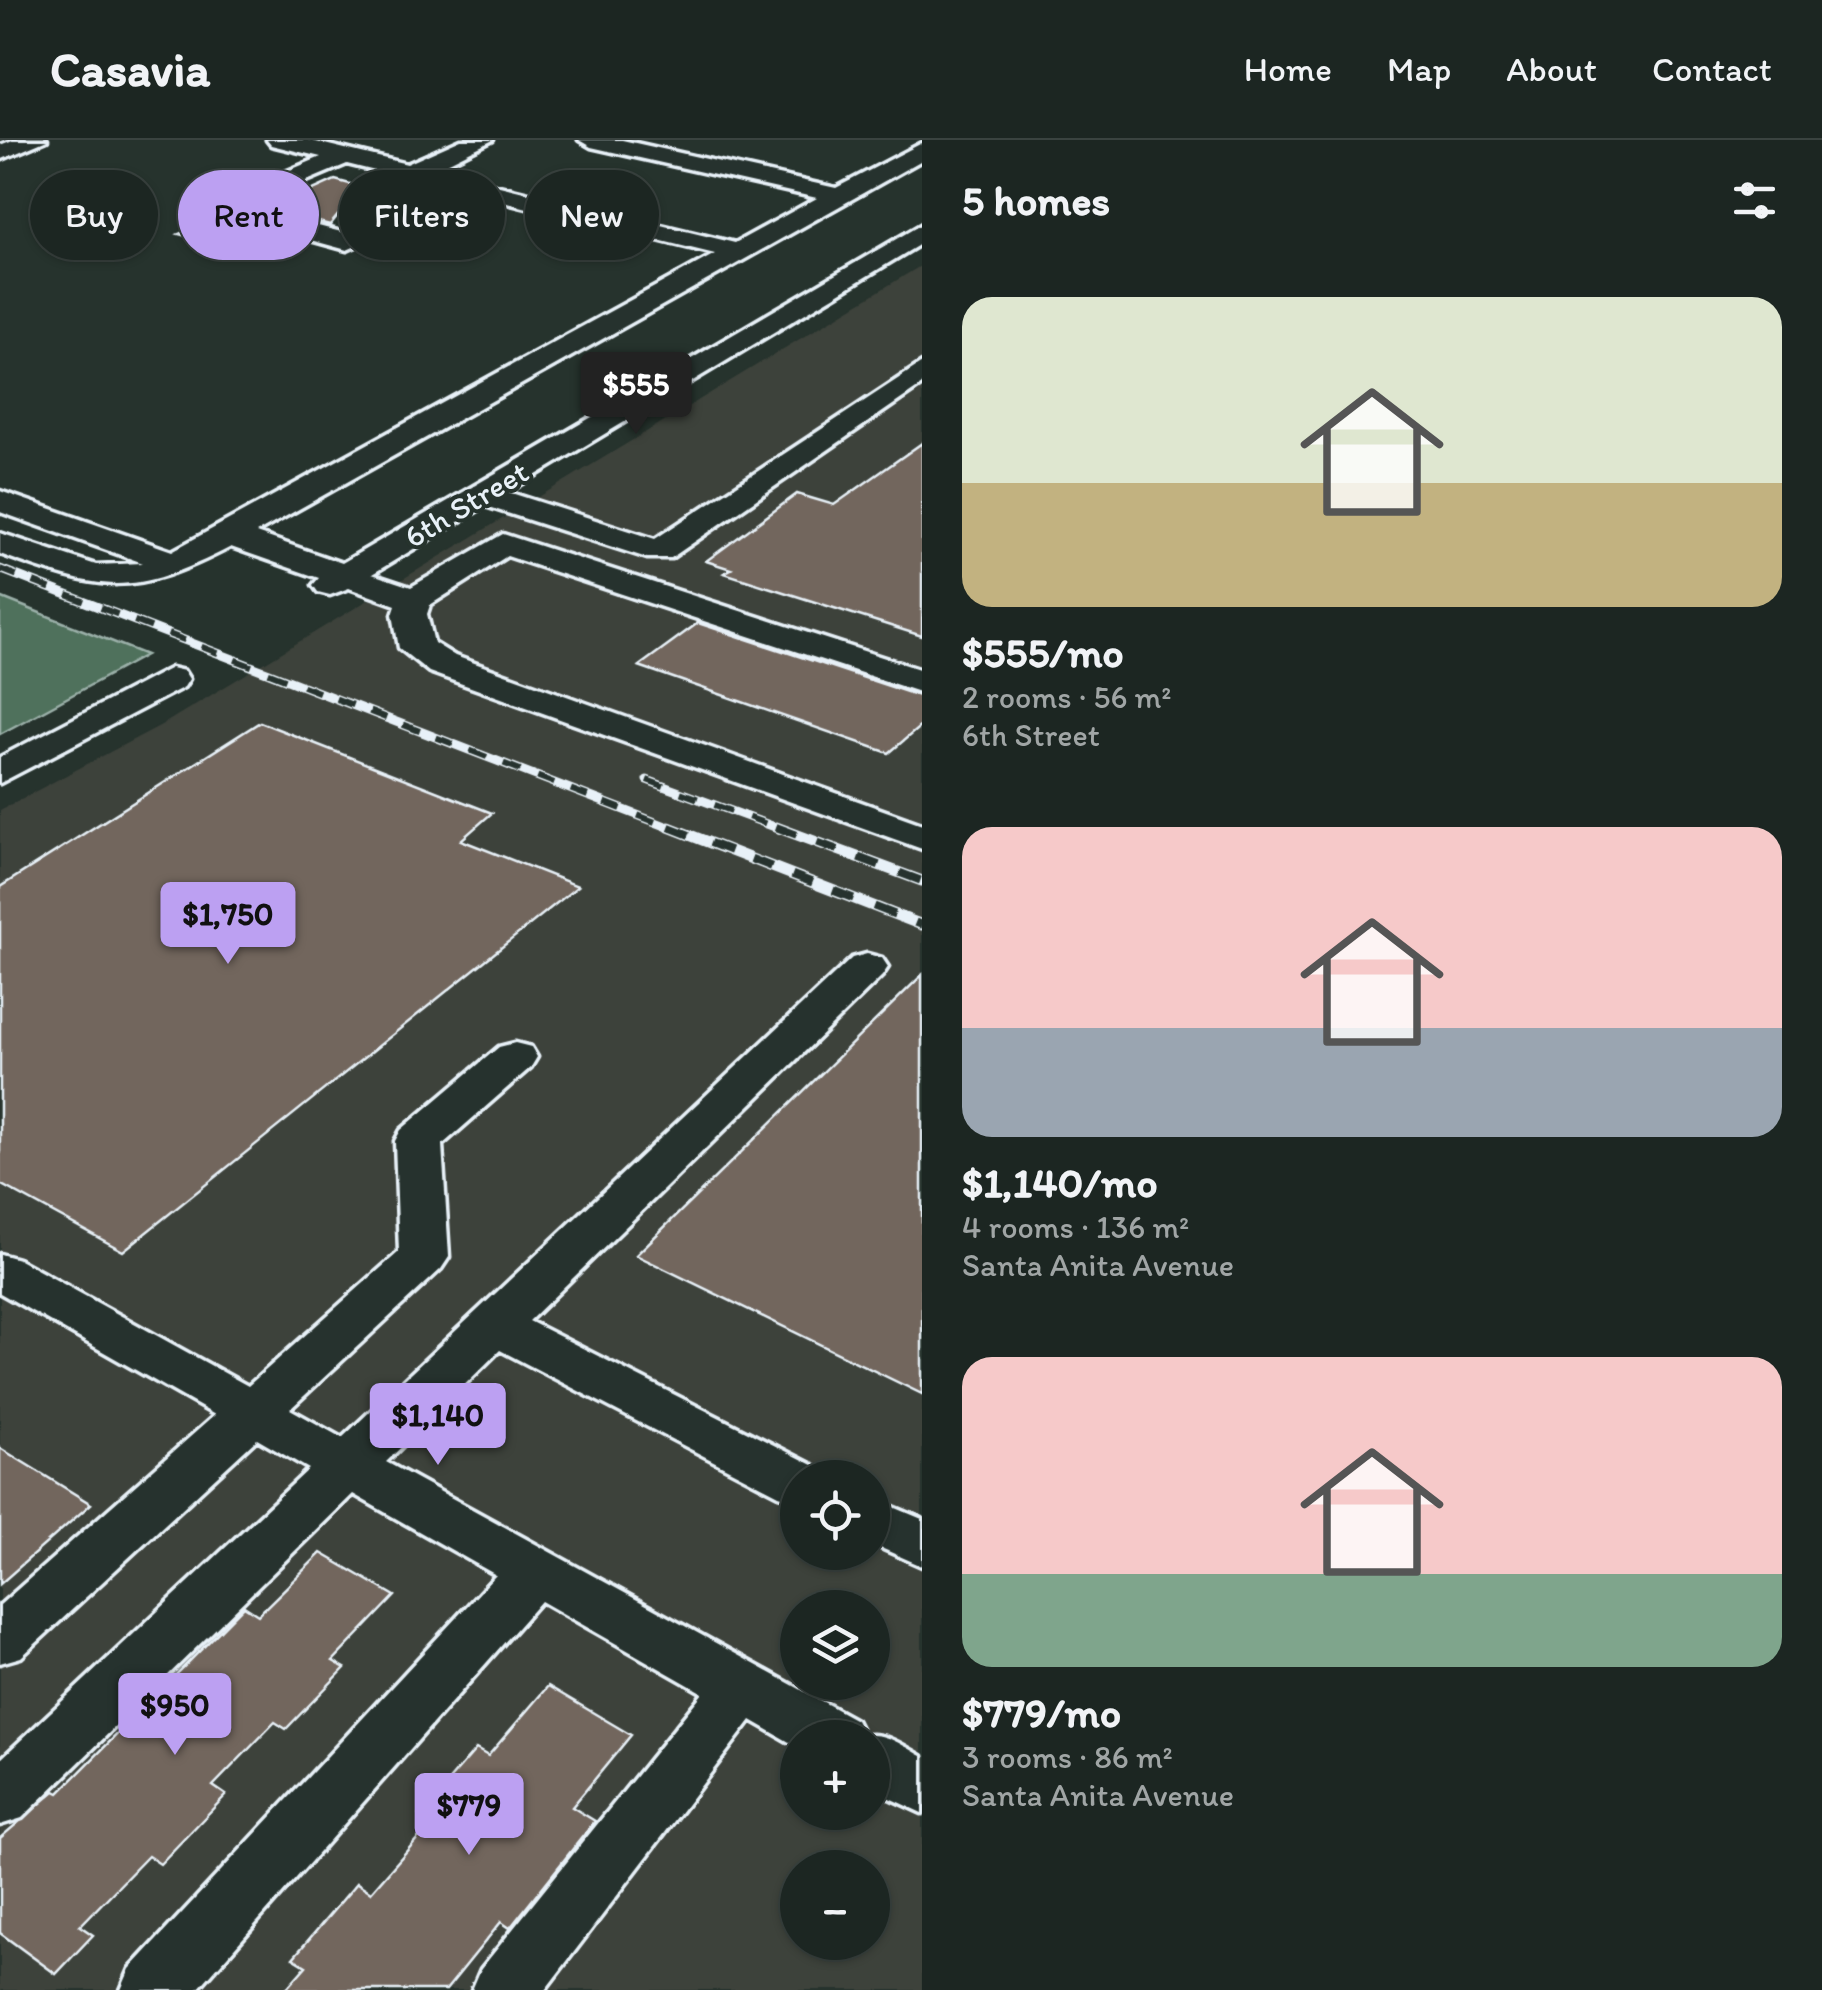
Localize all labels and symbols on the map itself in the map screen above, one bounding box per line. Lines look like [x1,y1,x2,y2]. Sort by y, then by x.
pin: $555 [577,352,695,437]
street label: 6th Street [397,452,535,556]
pin: $1,750 [147,882,309,967]
pin: $1,140 [357,1383,519,1468]
pin: $950 [116,1673,234,1758]
pin: $779 [410,1773,528,1858]

